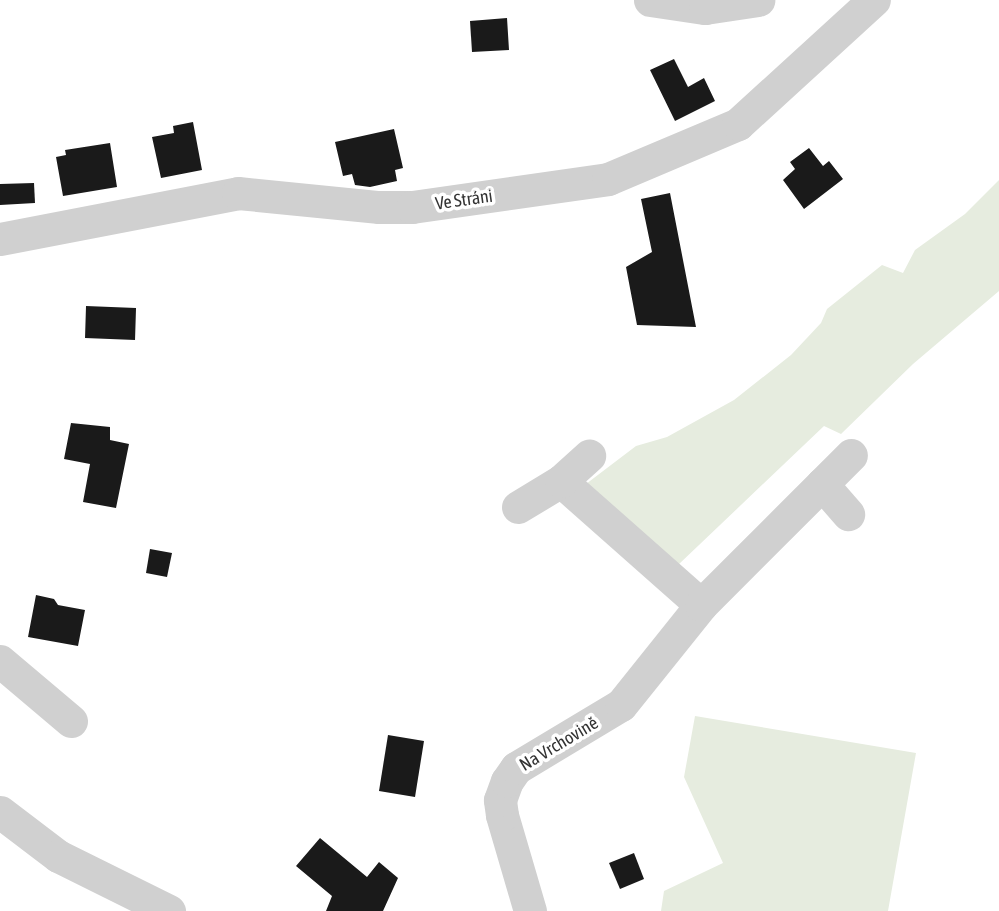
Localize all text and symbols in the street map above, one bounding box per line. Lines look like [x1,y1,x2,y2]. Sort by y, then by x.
street label: Ve Stráni [434,185,494,215]
street label: Na Vrchovině [516,712,602,776]

